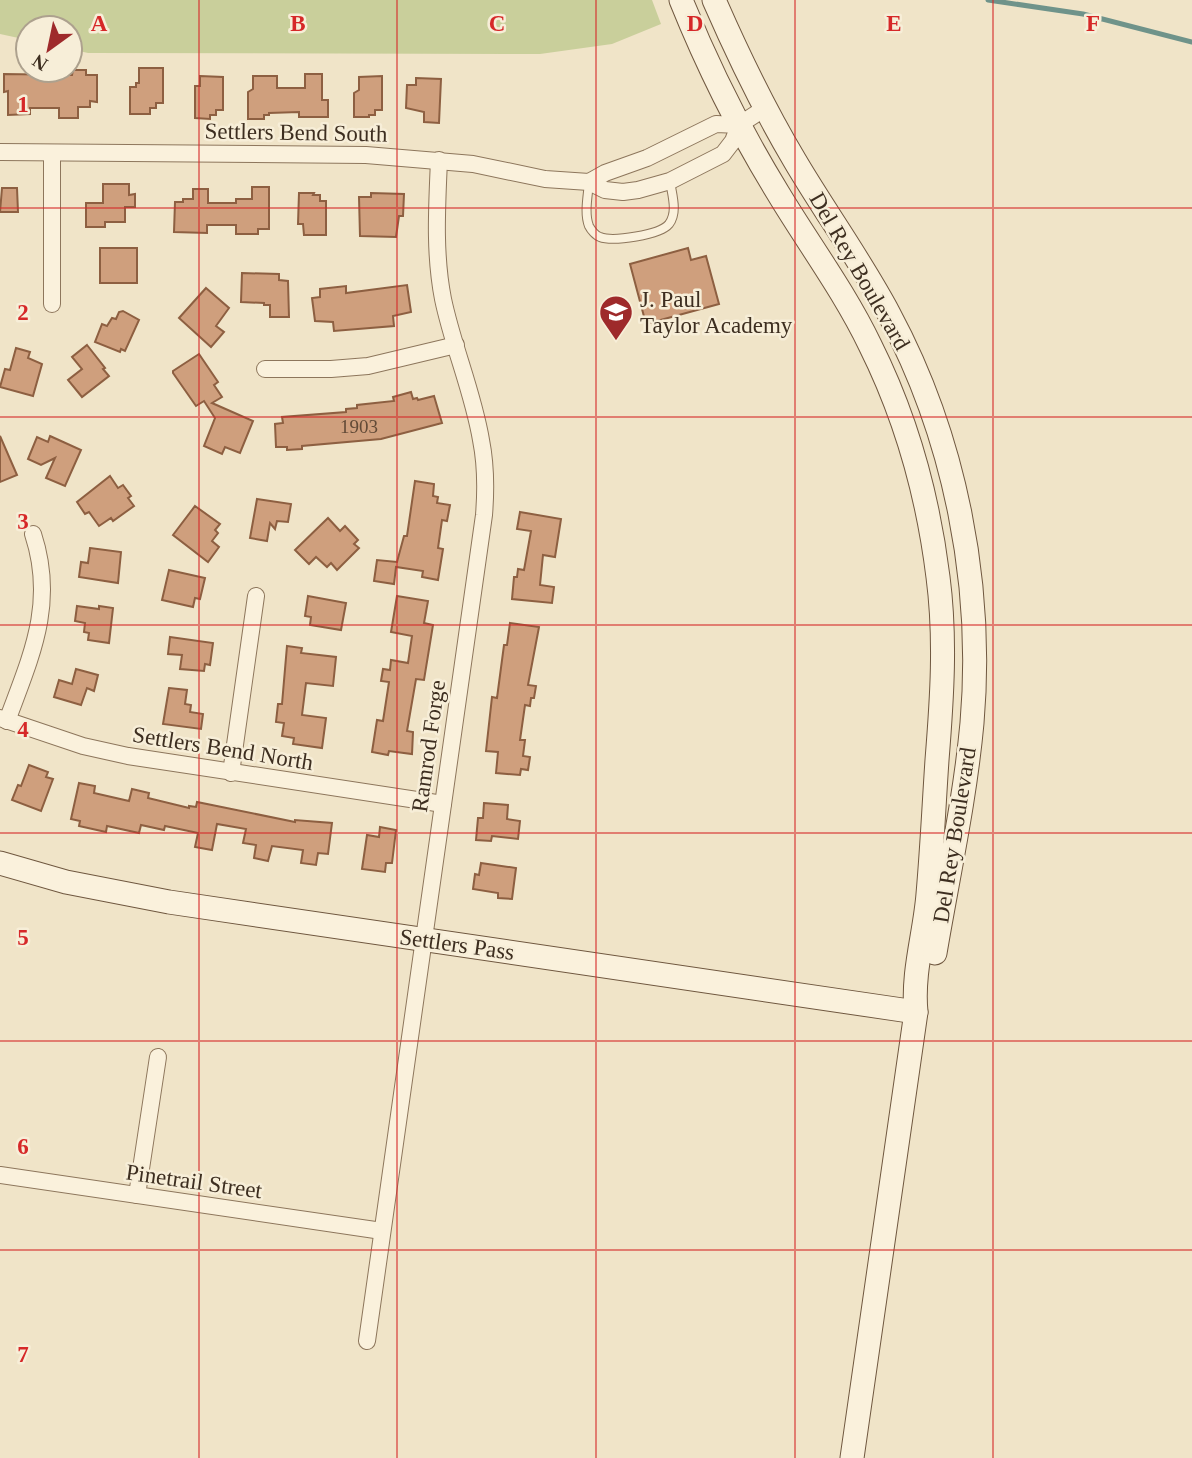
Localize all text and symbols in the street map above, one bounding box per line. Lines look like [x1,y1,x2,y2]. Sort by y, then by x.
text: A [91,11,108,36]
text: B [290,11,306,36]
text: C [489,11,505,36]
text: D [687,11,703,36]
text: E [886,11,902,36]
text: F [1086,11,1100,36]
north arrow [14,14,84,84]
text: N [28,50,51,75]
text: 1 [17,92,29,117]
street label: Settlers Bend South [204,118,388,147]
street label: Del Rey Boulevard [804,188,915,355]
place label: J. Paul Taylor Academy [640,287,793,338]
school or university icon: J. Paul Taylor Academy [597,293,635,342]
text: 2 [17,300,29,325]
house number: 1903 [340,416,378,437]
text: 3 [17,509,29,534]
street label: Ramrod Forge [407,678,450,814]
text: 4 [17,717,29,742]
street label: Settlers Bend North [131,722,316,775]
street label: Del Rey Boulevard [928,745,981,925]
street label: Settlers Pass [398,924,516,965]
text: 5 [17,925,29,950]
text: 6 [17,1134,29,1159]
street label: Pinetrail Street [124,1160,264,1204]
text: 7 [17,1342,29,1367]

